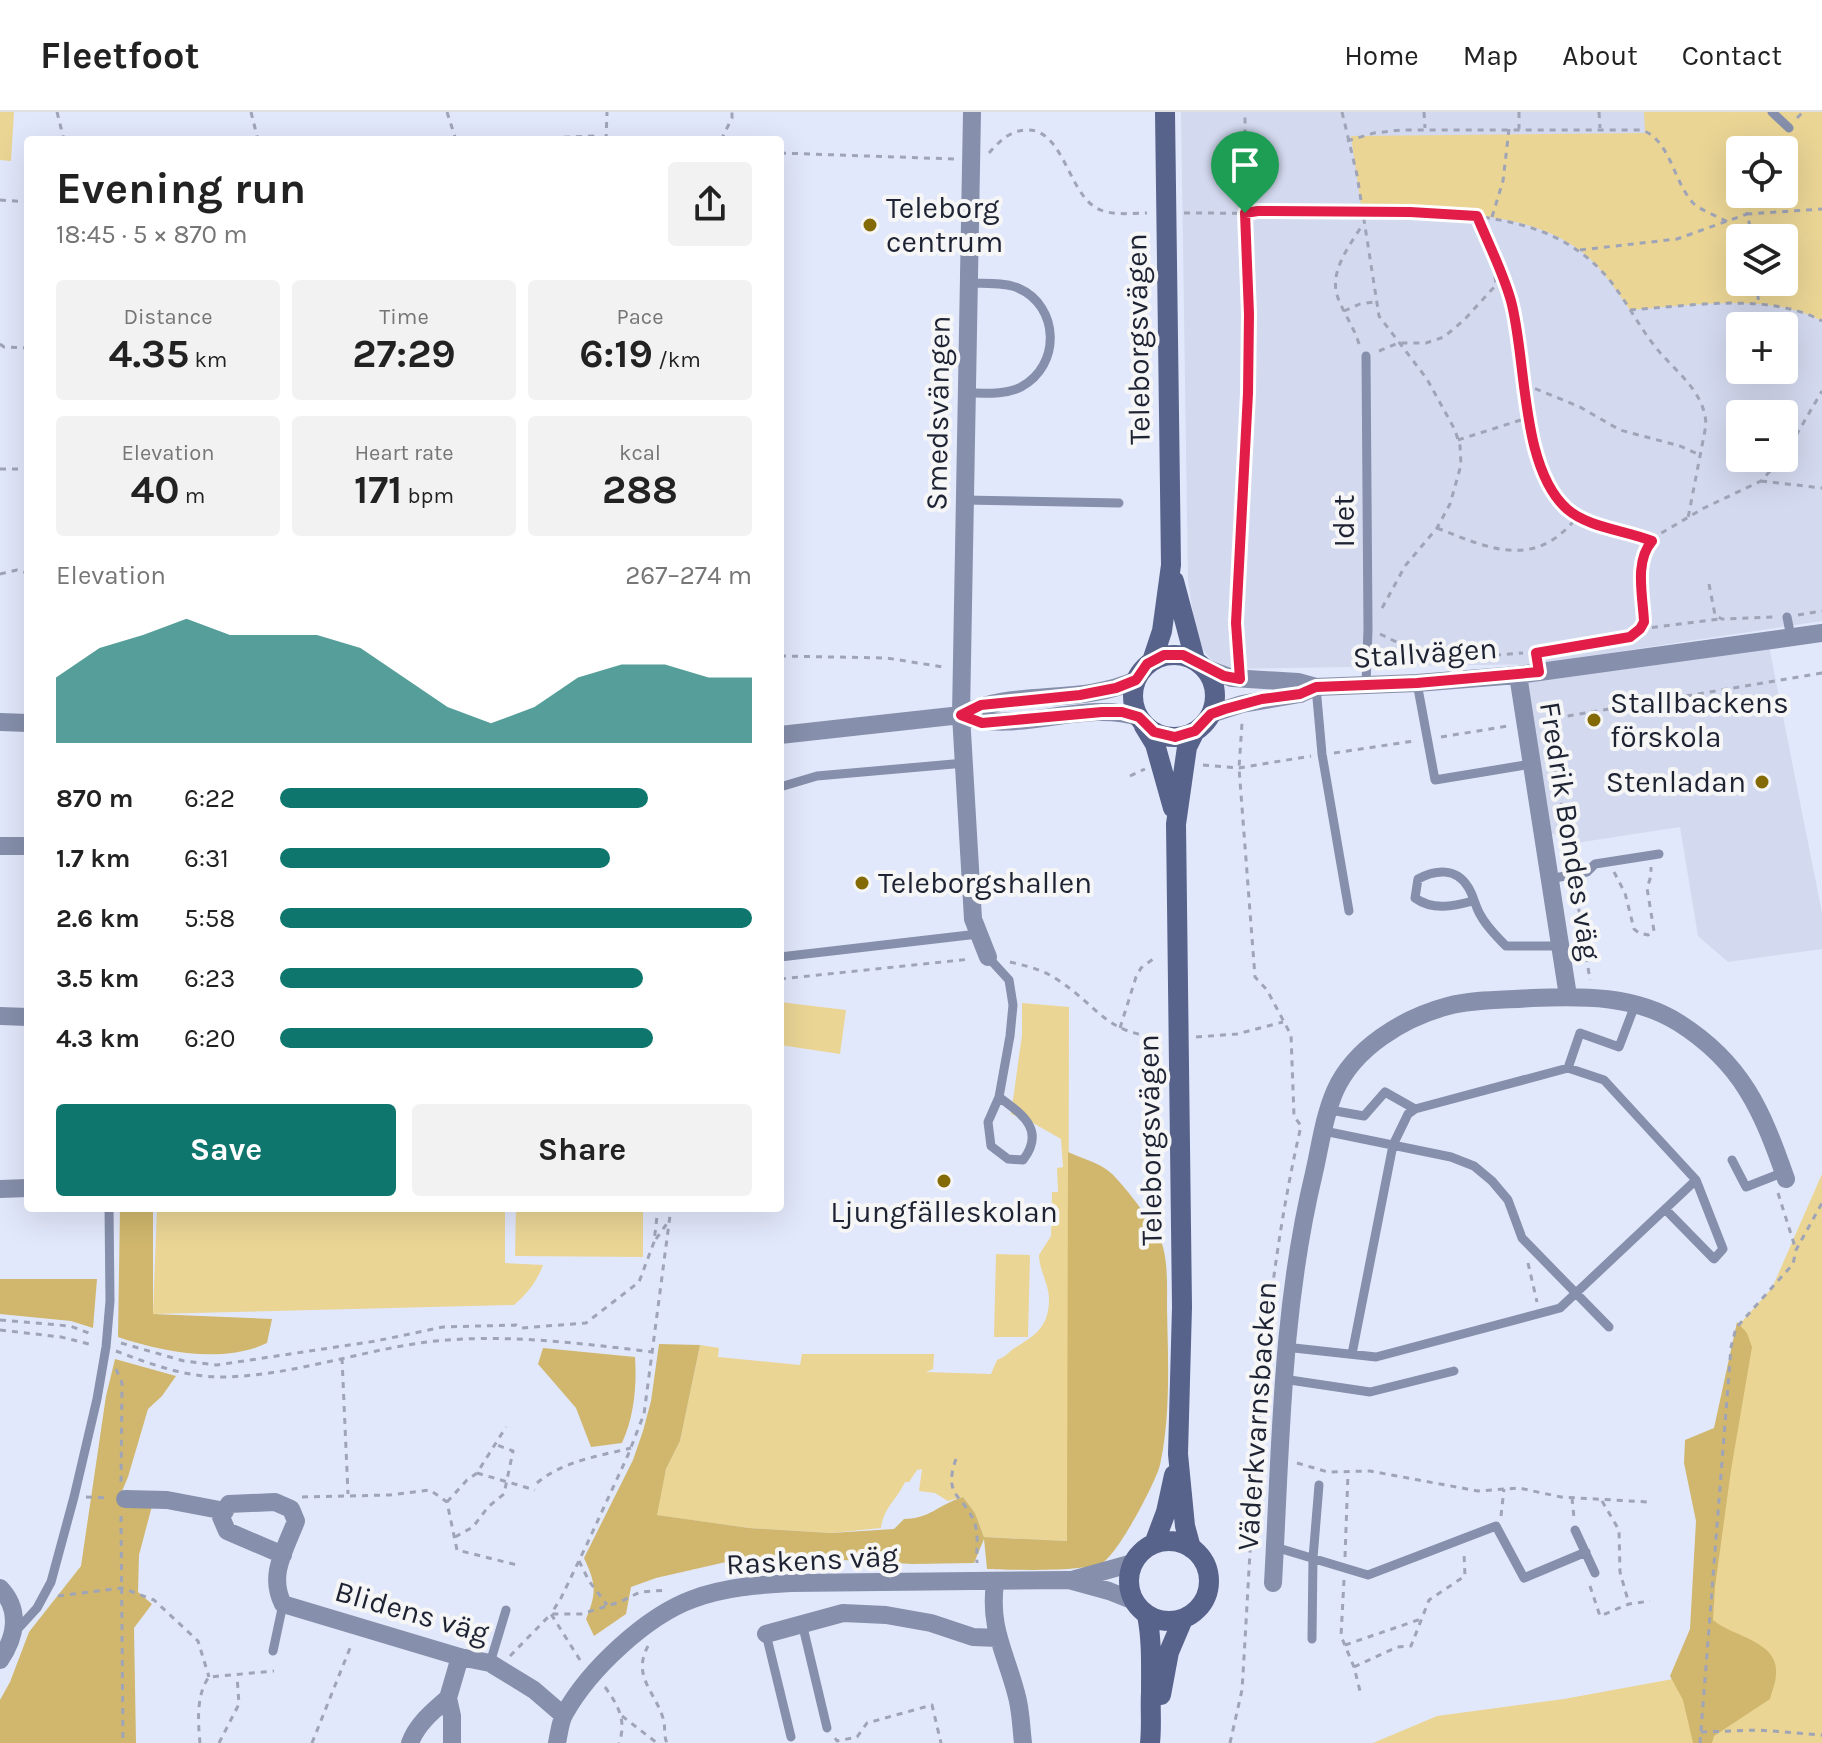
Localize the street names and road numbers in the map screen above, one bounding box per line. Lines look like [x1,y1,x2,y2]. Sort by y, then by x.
street label: Teleborgsvägen [1118,233,1158,445]
street label: Smedsvängen [918,315,958,511]
street label: Idet [1326,495,1362,547]
street label: Stallvägen [1352,630,1498,676]
street label: Fredrik Bondes väg [1532,699,1608,963]
street label: Teleborgsvägen [1130,1034,1170,1246]
street label: Väderkvarnsbacken [1230,1280,1284,1552]
street label: Raskens väg [725,1538,899,1582]
street label: Blidens väg [331,1573,493,1651]

